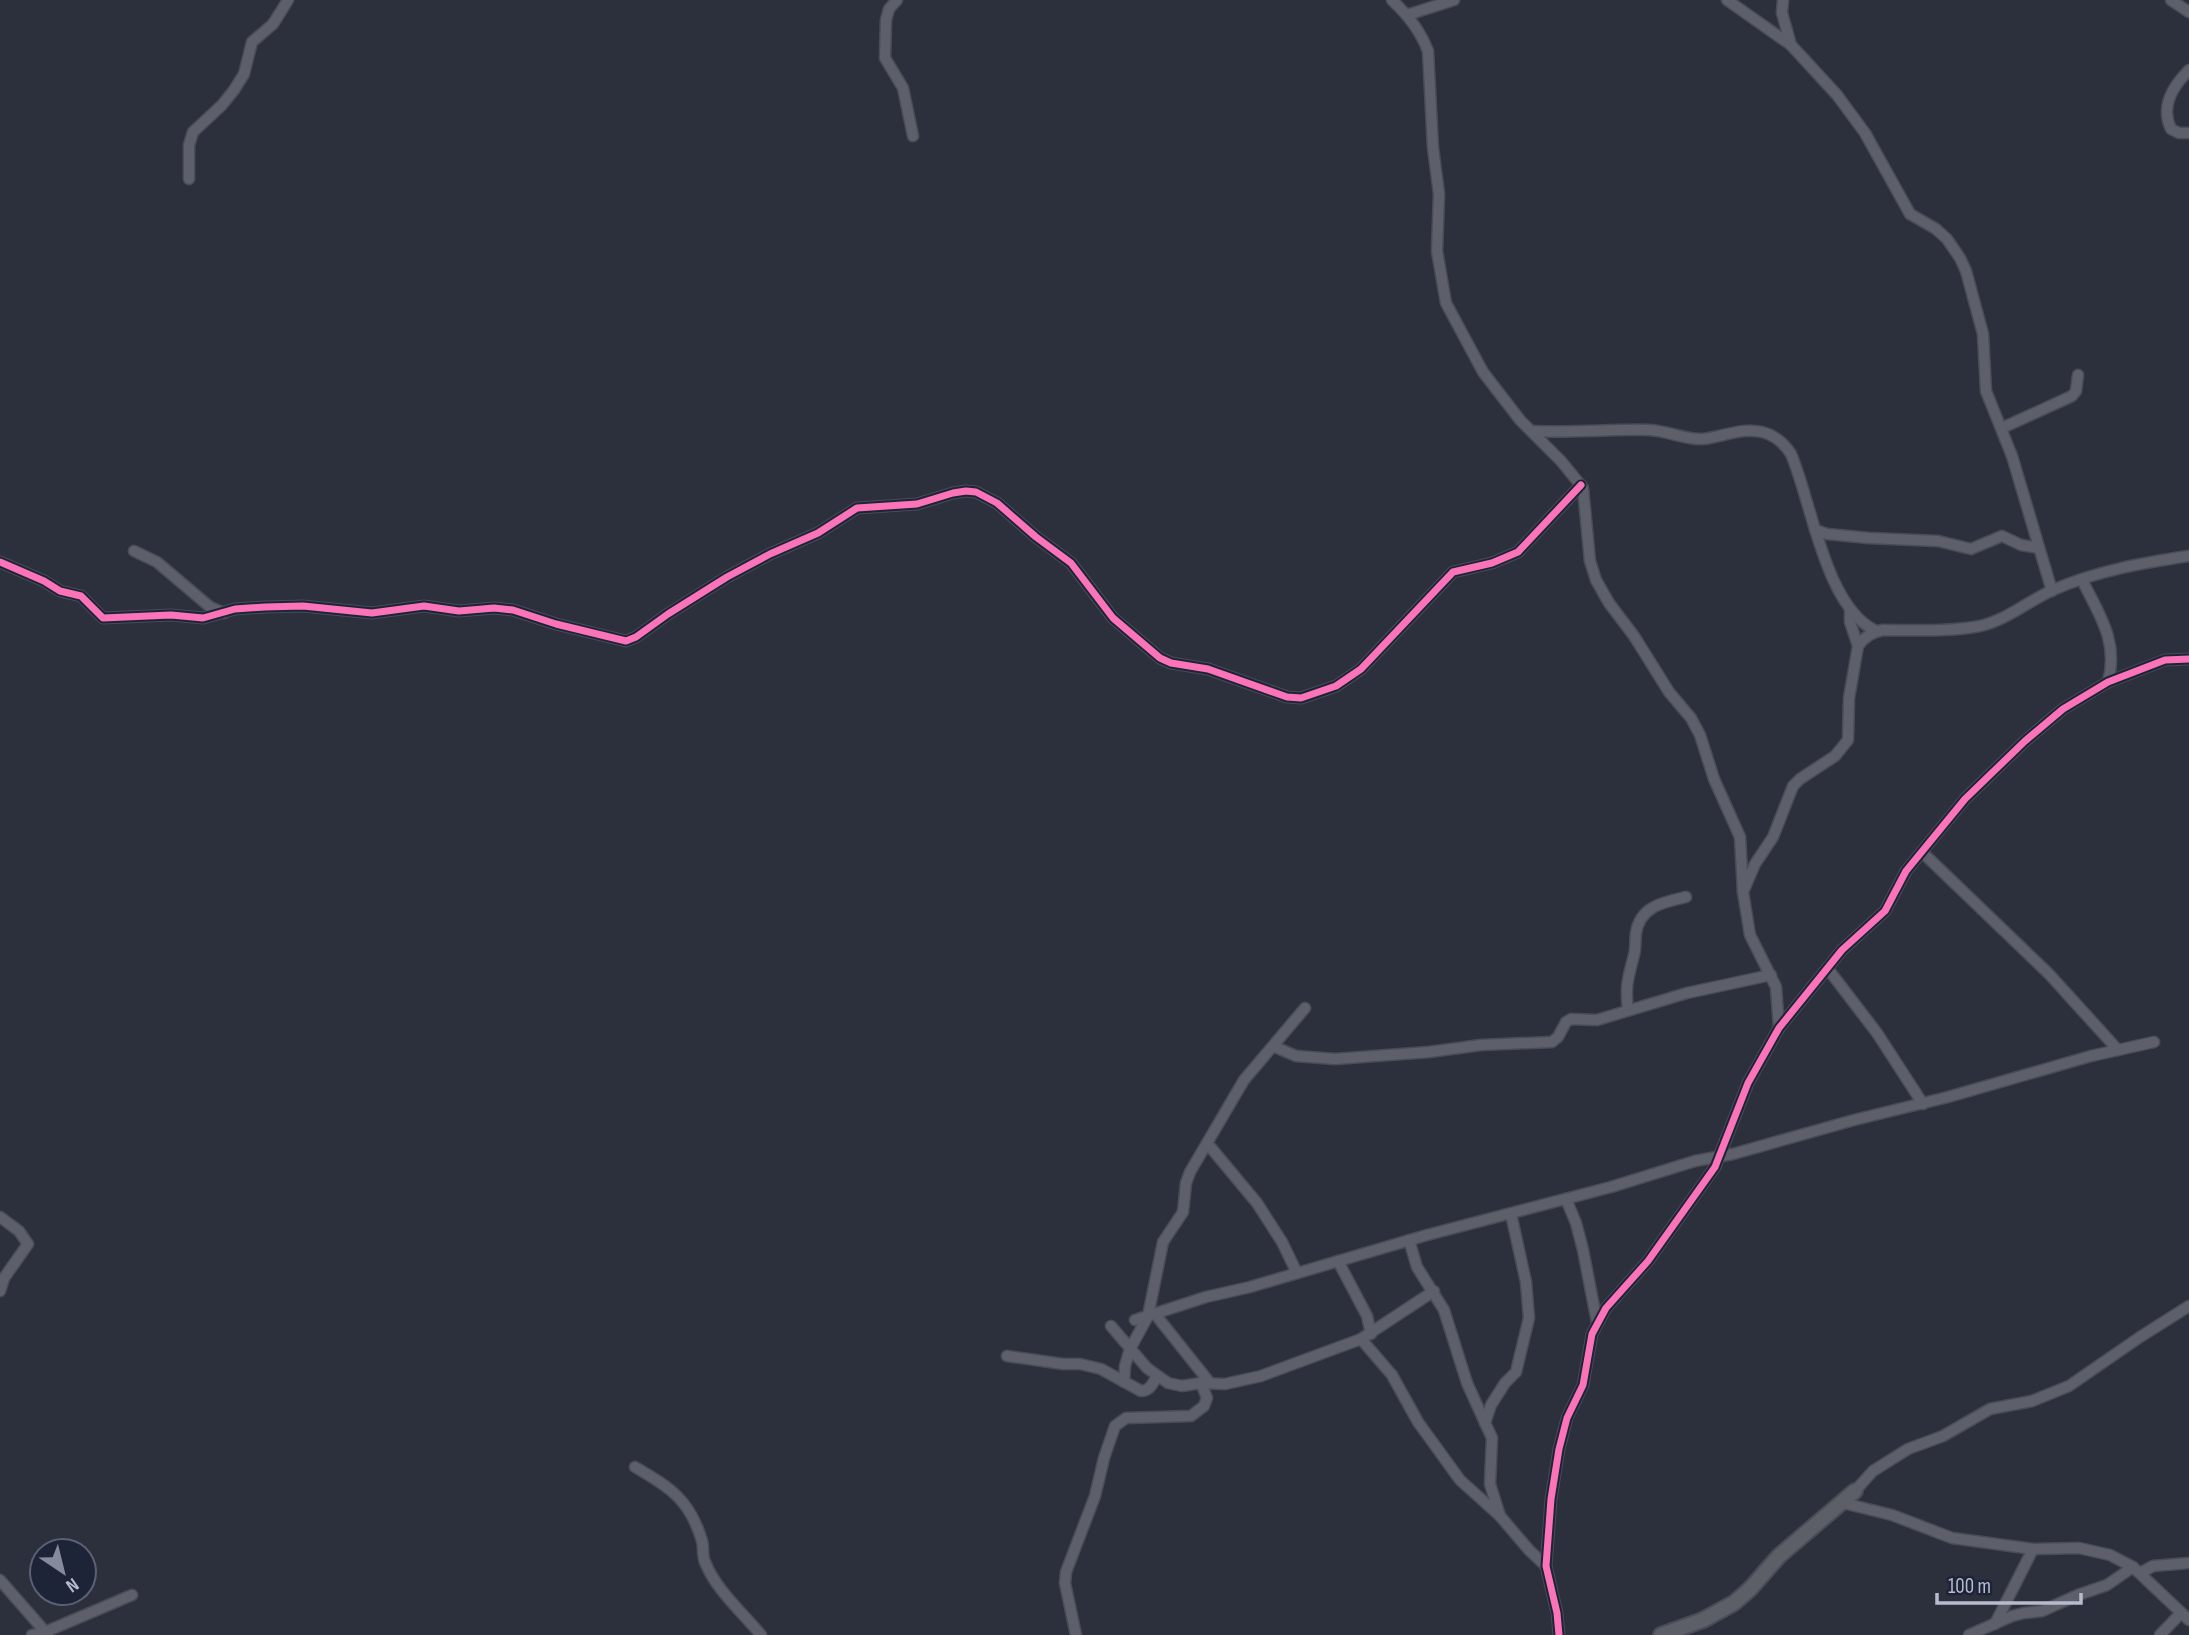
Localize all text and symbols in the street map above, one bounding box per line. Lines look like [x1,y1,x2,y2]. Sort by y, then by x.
north arrow [28,1537,98,1607]
scale bar [1937,1562,2080,1606]
text: N [61,1572,83,1597]
text: 100 m [1948,1574,1991,1599]

